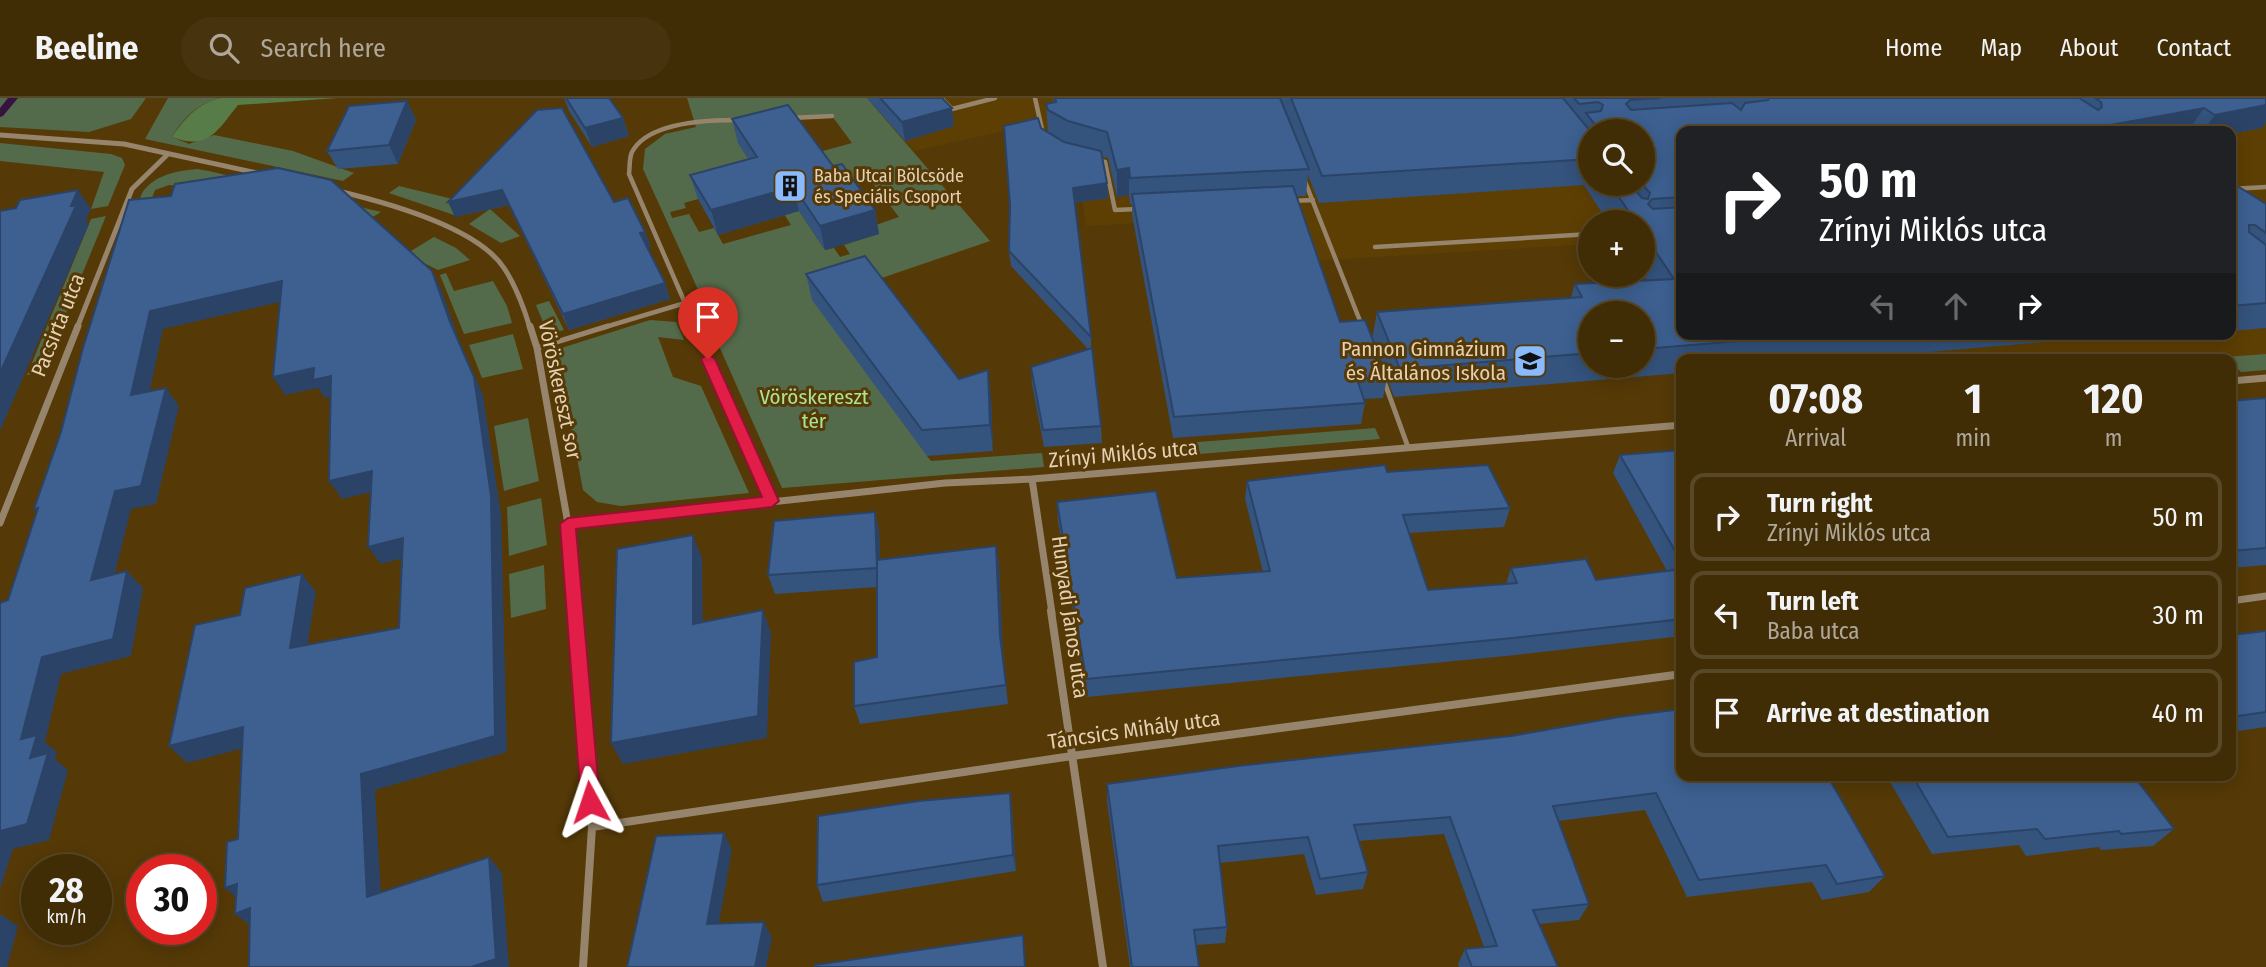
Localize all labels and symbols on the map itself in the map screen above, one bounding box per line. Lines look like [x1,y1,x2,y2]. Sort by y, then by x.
place label: Baba Utcai Bölcsöde és Speciális Csoport [814,165,964,208]
building icon: Baba Utcai Bölcsöde és Speciális Csoport [771,167,809,205]
street label: Pacsirta utca [25,269,91,381]
pin [678,287,738,359]
street label: Vöröskereszt sor [533,318,588,463]
place label: Pannon Gimnázium és Általános Iskola [1341,336,1506,386]
school or university icon: Pannon Gimnázium és Általános Iskola [1511,342,1549,380]
park label: Vöröskereszt tér [759,384,869,434]
street label: Zrínyi Miklós utca [1047,435,1199,473]
street label: Hunyadi János utca [1046,534,1094,700]
street label: Táncsics Mihály utca [1046,705,1222,755]
position arrow [553,765,627,839]
speed limit sign: 30 [126,854,217,945]

